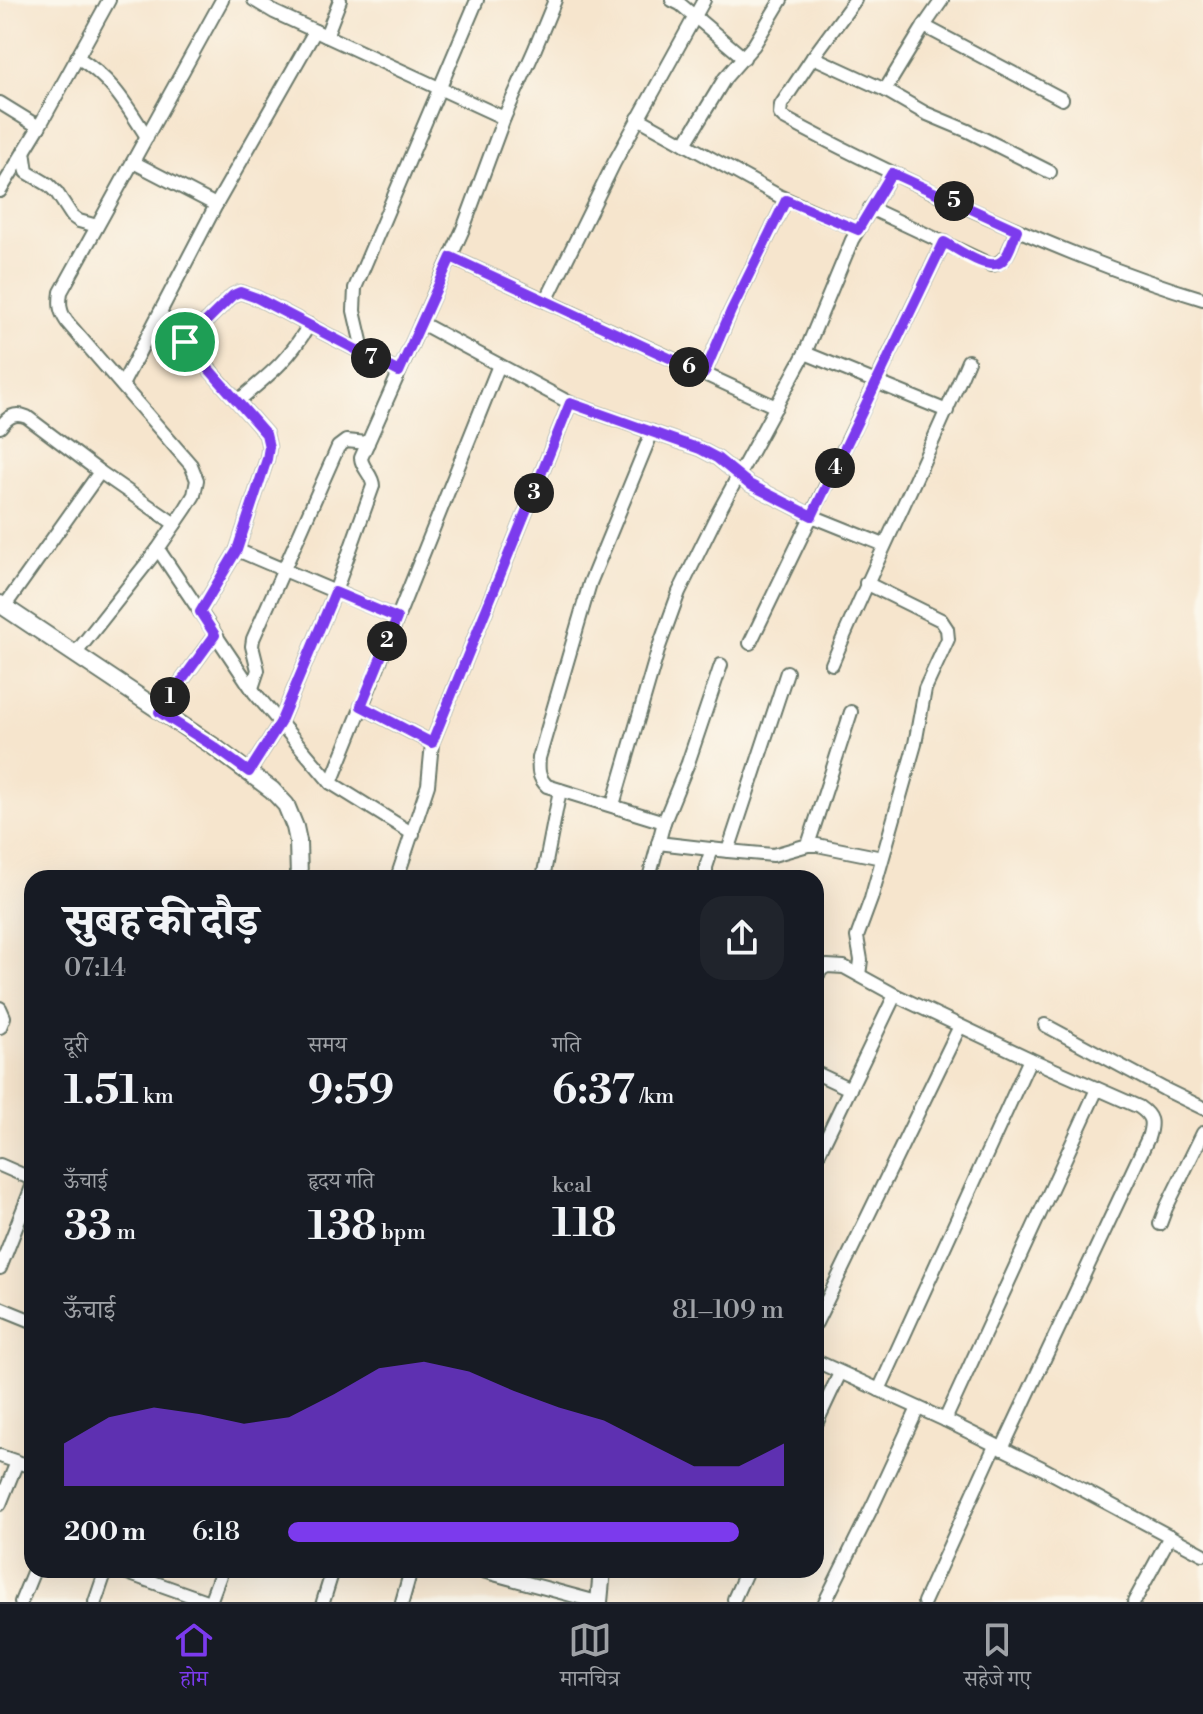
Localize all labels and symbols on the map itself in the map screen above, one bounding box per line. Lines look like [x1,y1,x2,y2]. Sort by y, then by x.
pin: 5 [934,181,974,221]
pin [151,308,219,376]
pin: 7 [351,338,391,378]
pin: 6 [669,347,709,387]
pin: 4 [815,448,855,488]
pin: 3 [514,473,554,513]
pin: 2 [367,621,407,661]
pin: 1 [150,677,190,717]

